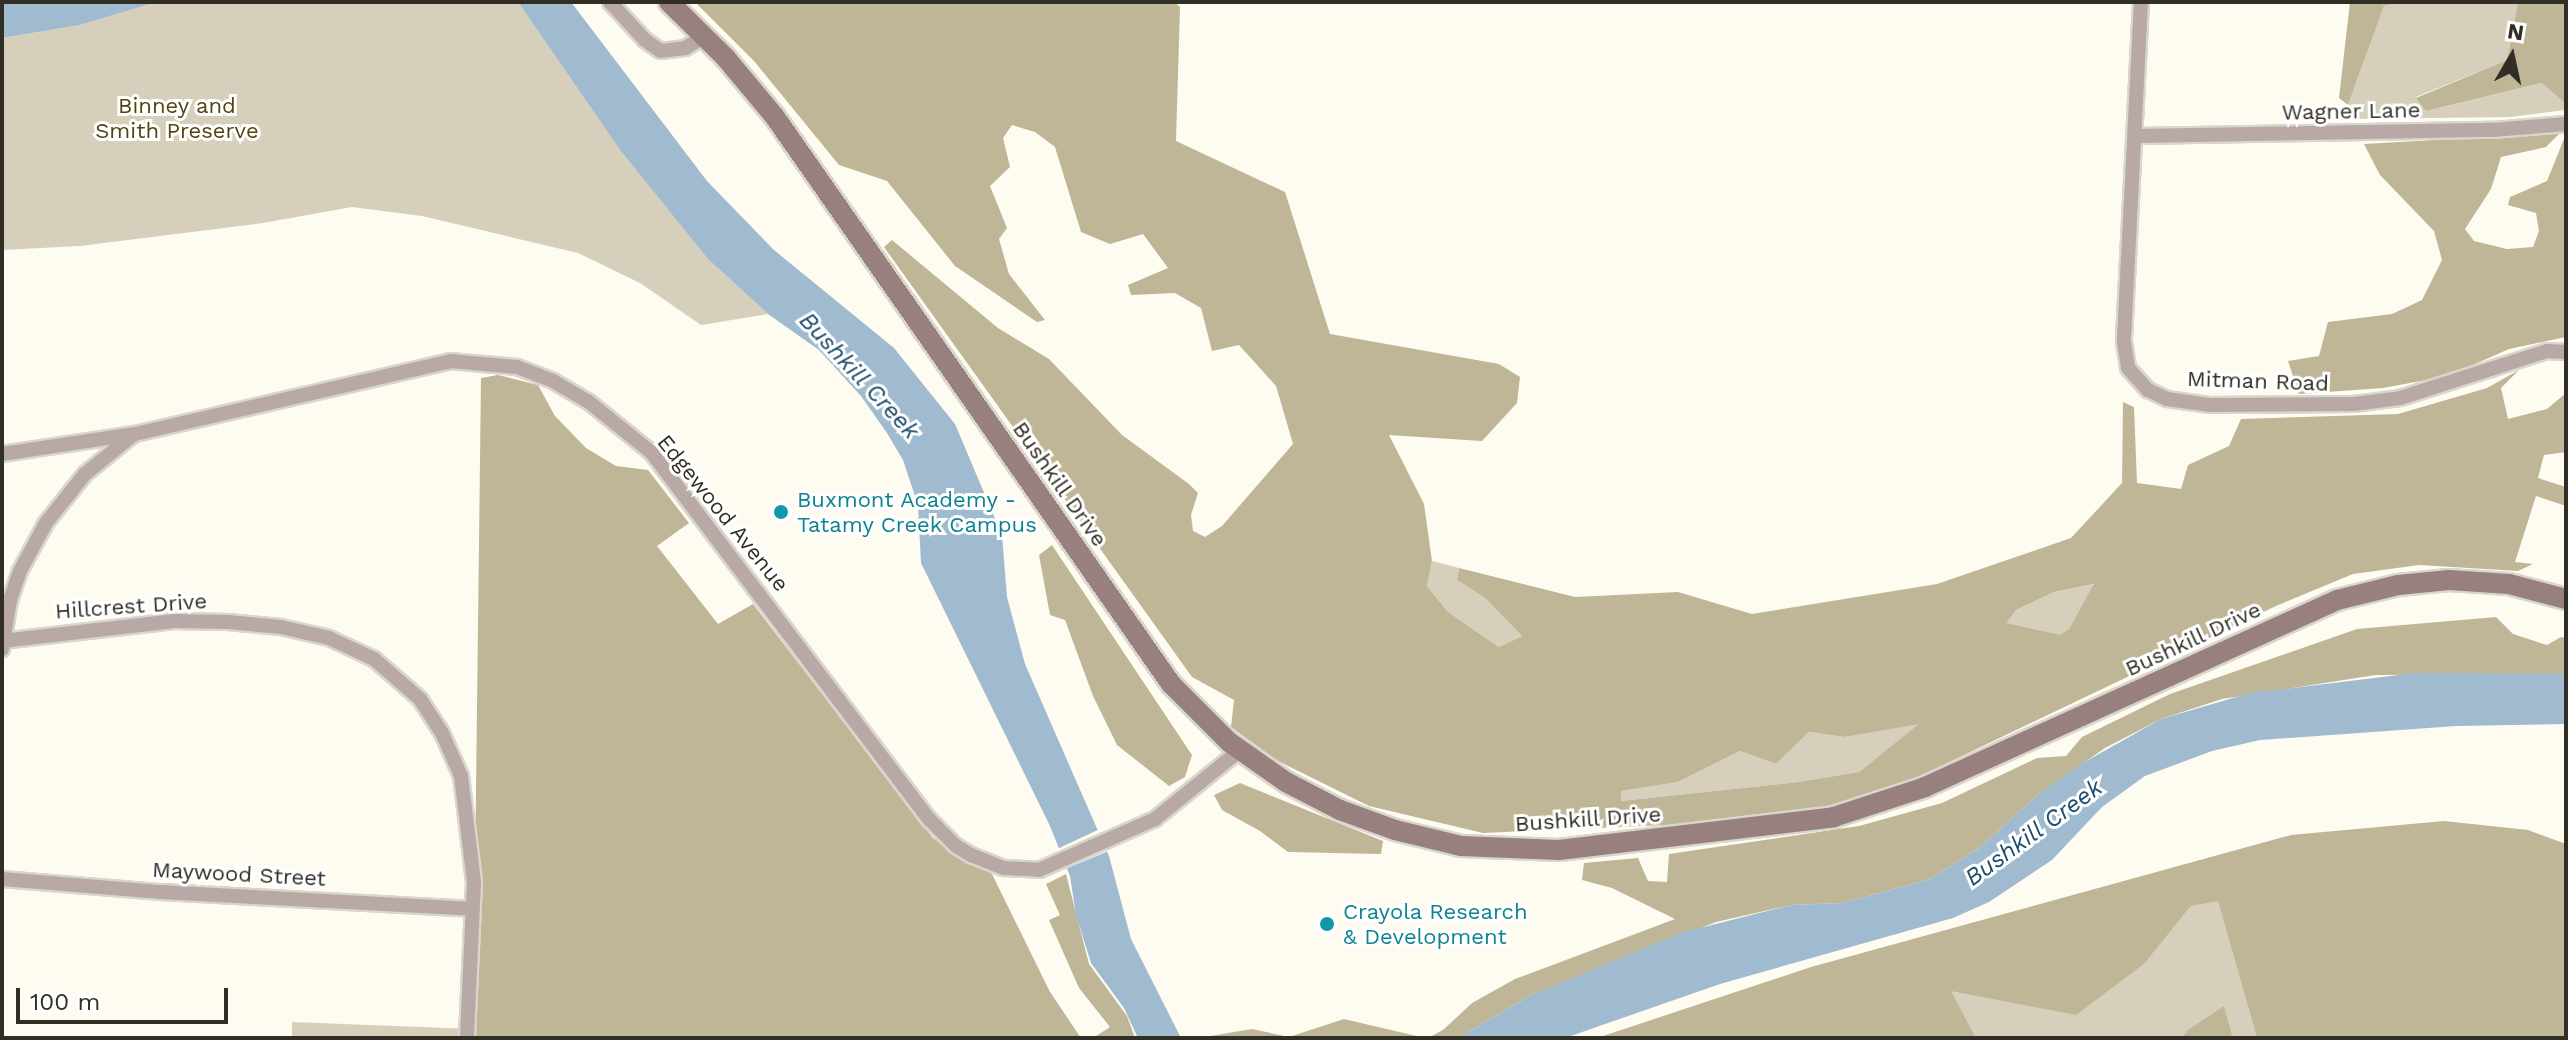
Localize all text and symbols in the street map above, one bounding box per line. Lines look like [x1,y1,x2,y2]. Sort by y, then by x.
north arrow [2472,16,2552,96]
text: N [2506,18,2526,45]
park label: Binney and Smith Preserve [95,92,259,144]
street label: Wagner Lane [2281,97,2421,125]
water label: Bushkill Creek [793,306,925,446]
street label: Mitman Road [2187,365,2329,397]
street label: Bushkill Drive [1007,416,1113,552]
street label: Edgewood Avenue [651,429,795,597]
place label: Buxmont Academy - Tatamy Creek Campus [797,486,1038,538]
marker: Buxmont Academy - Tatamy Creek Campus [772,503,790,521]
street label: Hillcrest Drive [54,588,208,624]
street label: Bushkill Drive [2121,596,2265,682]
water label: Bushkill Creek [1959,773,2109,893]
street label: Bushkill Drive [1514,801,1662,837]
street label: Maywood Street [152,856,326,892]
place label: Crayola Research & Development [1343,898,1528,950]
marker: Crayola Research & Development [1318,915,1336,933]
scale bar [20,972,232,1022]
text: 100 m [30,988,100,1016]

